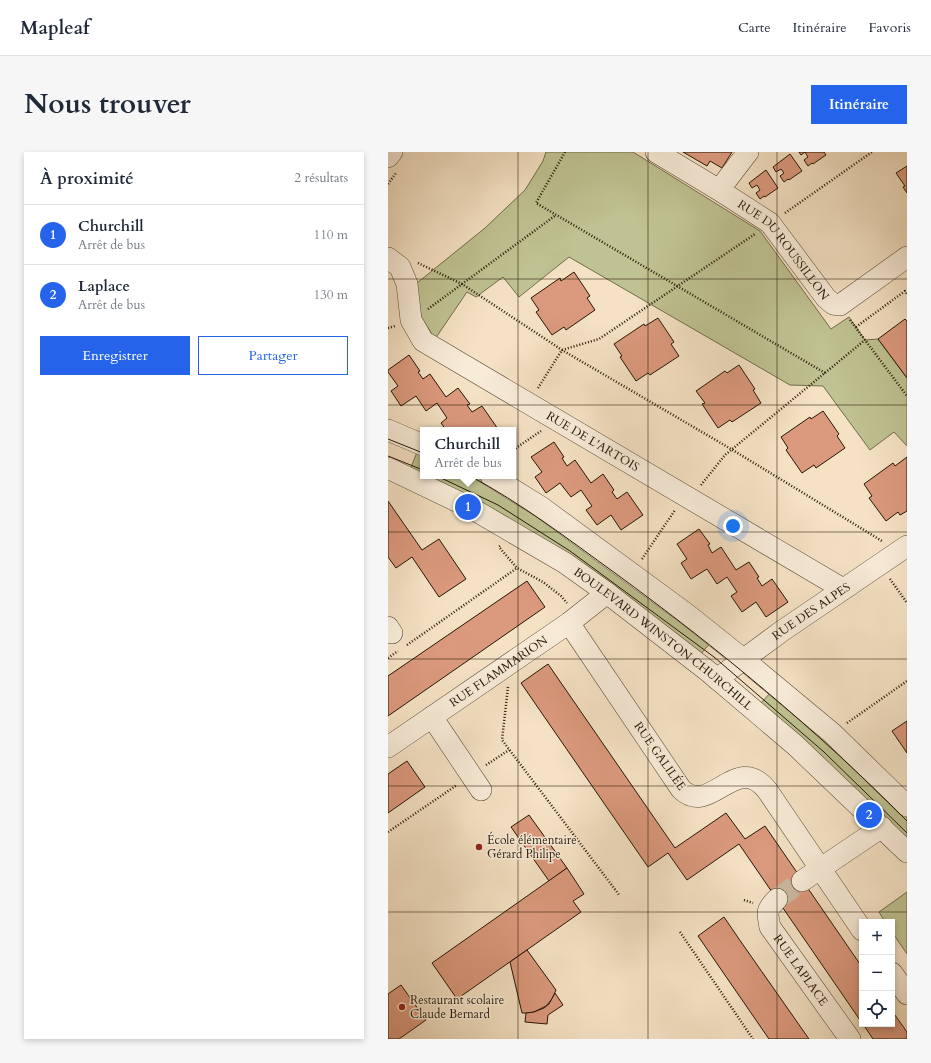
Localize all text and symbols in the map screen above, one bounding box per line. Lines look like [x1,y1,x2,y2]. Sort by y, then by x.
text: Mapleaf [20,15,90,41]
text: Carte [738,18,771,37]
text: Itinéraire [793,18,847,37]
text: Favoris [869,18,911,37]
text: Nous trouver [24,85,191,123]
button: Itinéraire [811,85,907,124]
text: À proximité [40,167,134,190]
text: 2 résultats [294,169,348,187]
street label: RUE DU ROUSSILLON [735,196,833,304]
text: Churchill [78,216,144,236]
text: 1 [50,226,56,244]
text: 110 m [314,226,348,244]
text: Arrêt de bus [78,236,145,254]
text: Laplace [78,276,130,296]
text: 2 [50,286,56,304]
text: 130 m [314,286,348,304]
text: Arrêt de bus [78,296,145,314]
button: Enregistrer [40,336,190,375]
button: Partager [198,336,348,375]
street label: RUE DE L'ARTOIS [543,408,642,475]
popup [420,427,516,479]
text: Churchill [434,434,500,454]
text: Arrêt de bus [434,454,502,472]
pin: 1 [455,492,481,522]
your location [723,516,743,536]
street label: BOULEVARD WINSTON CHURCHILL [570,564,757,714]
street label: RUE DES ALPES [769,579,853,644]
street label: RUE FLAMMARION [446,632,551,711]
street label: RUE GALILÉE [630,718,690,793]
pin: 2 [856,800,882,830]
place label: École élémentaire Gérard Philipe [487,831,577,862]
marker: École élémentaire Gérard Philipe [474,842,484,852]
map controls [859,919,895,1027]
button: + [859,919,895,955]
street label: RUE LAPLACE [770,931,832,1009]
button: − [859,955,895,991]
button: locate [859,991,895,1027]
place label: Restaurant scolaire Claude Bernard [410,992,504,1022]
marker: Restaurant scolaire Claude Bernard [397,1002,407,1012]

